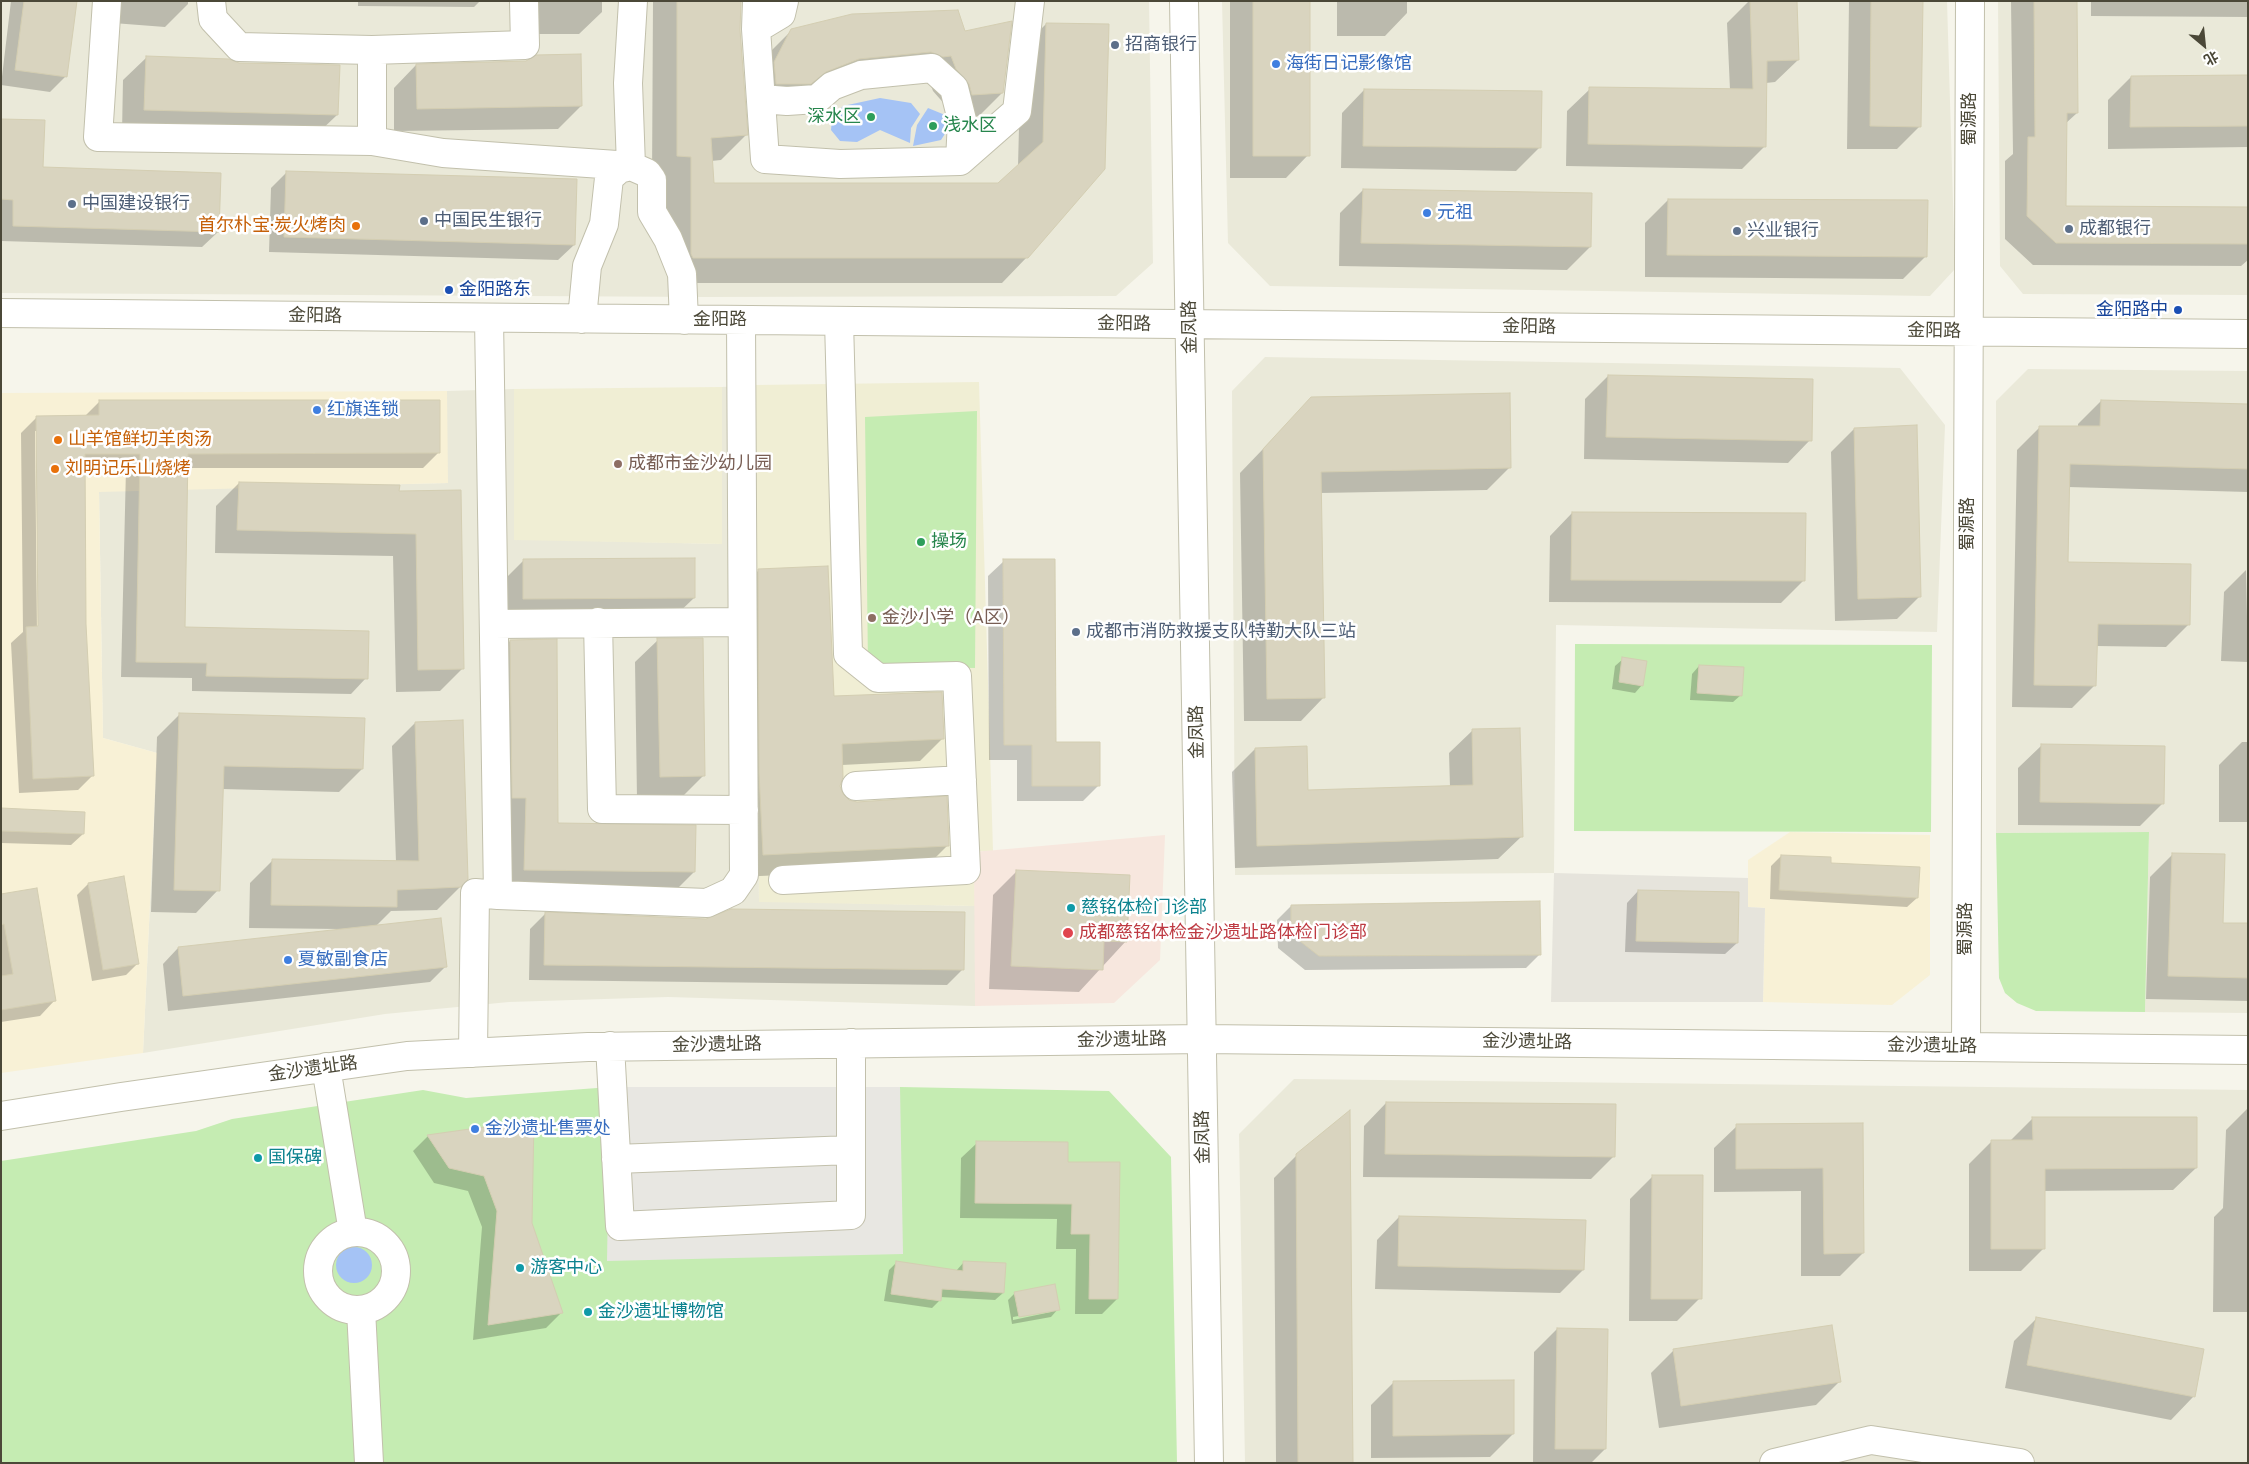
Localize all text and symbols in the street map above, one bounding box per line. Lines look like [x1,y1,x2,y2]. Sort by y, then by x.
north arrow [2179,20,2229,70]
place label: 招商银行 [1125,34,1197,56]
marker: 招商银行 [1109,39,1121,51]
text: 北 [2201,48,2221,69]
place label: 海街日记影像馆 [1286,53,1412,75]
marker: 海街日记影像馆 [1270,58,1282,70]
street label: 蜀源路 [1959,92,1981,146]
place label: 深水区 [807,106,861,128]
marker: 深水区 [865,111,877,123]
place label: 浅水区 [943,115,997,137]
marker: 浅水区 [927,120,939,132]
place label: 中国建设银行 [82,193,190,215]
marker: 中国建设银行 [66,198,78,210]
place label: 元祖 [1437,202,1473,224]
marker: 元祖 [1421,207,1433,219]
place label: 中国民生银行 [434,210,542,232]
place label: 首尔朴宝·炭火烤肉 [198,215,346,237]
marker: 中国民生银行 [418,215,430,227]
place label: 成都银行 [2079,218,2151,240]
marker: 首尔朴宝·炭火烤肉 [350,220,362,232]
place label: 兴业银行 [1747,220,1819,242]
marker: 成都银行 [2063,223,2075,235]
marker: 兴业银行 [1731,225,1743,237]
place label: 金阳路东 [459,279,531,301]
marker: 金阳路东 [443,284,455,296]
place label: 金阳路中 [2096,299,2168,321]
street label: 金凤路 [1179,300,1201,354]
marker: 金阳路中 [2172,304,2184,316]
street label: 金阳路 [288,305,342,327]
street label: 金阳路 [693,309,747,331]
street label: 金阳路 [1097,313,1151,335]
street label: 金阳路 [1502,316,1556,338]
street label: 金阳路 [1907,320,1961,342]
place label: 红旗连锁 [327,399,399,421]
marker: 红旗连锁 [311,404,323,416]
place label: 山羊馆鲜切羊肉汤 [68,429,212,451]
marker: 山羊馆鲜切羊肉汤 [52,434,64,446]
place label: 成都市金沙幼儿园 [628,453,772,475]
place label: 刘明记乐山烧烤 [65,458,191,480]
marker: 成都市金沙幼儿园 [612,458,624,470]
marker: 刘明记乐山烧烤 [49,463,61,475]
street label: 蜀源路 [1957,497,1979,551]
place label: 操场 [931,531,967,553]
marker: 操场 [915,536,927,548]
place label: 金沙小学（A区） [882,607,1020,629]
marker: 金沙小学（A区） [866,612,878,624]
place label: 成都市消防救援支队特勤大队三站 [1086,621,1356,643]
marker: 成都市消防救援支队特勤大队三站 [1070,626,1082,638]
street label: 金凤路 [1186,705,1208,759]
place label: 慈铭体检门诊部 [1081,897,1207,919]
marker: 慈铭体检门诊部 [1065,902,1077,914]
street label: 蜀源路 [1955,902,1977,956]
place label: 成都慈铭体检金沙遗址路体检门诊部 [1079,922,1367,944]
marker: 成都慈铭体检金沙遗址路体检门诊部 [1061,926,1075,940]
place label: 夏敏副食店 [298,949,388,971]
marker: 夏敏副食店 [282,954,294,966]
street label: 金沙遗址路 [1077,1028,1167,1052]
street label: 金沙遗址路 [1482,1030,1572,1054]
street label: 金沙遗址路 [672,1033,762,1057]
street label: 金沙遗址路 [1887,1034,1977,1058]
street label: 金沙遗址路 [267,1052,359,1086]
street label: 金凤路 [1192,1110,1214,1164]
place label: 金沙遗址售票处 [485,1118,611,1140]
marker: 金沙遗址售票处 [469,1123,481,1135]
place label: 国保碑 [268,1147,322,1169]
marker: 国保碑 [252,1152,264,1164]
place label: 游客中心 [530,1257,602,1279]
marker: 游客中心 [514,1262,526,1274]
place label: 金沙遗址博物馆 [598,1301,724,1323]
marker: 金沙遗址博物馆 [582,1306,594,1318]

